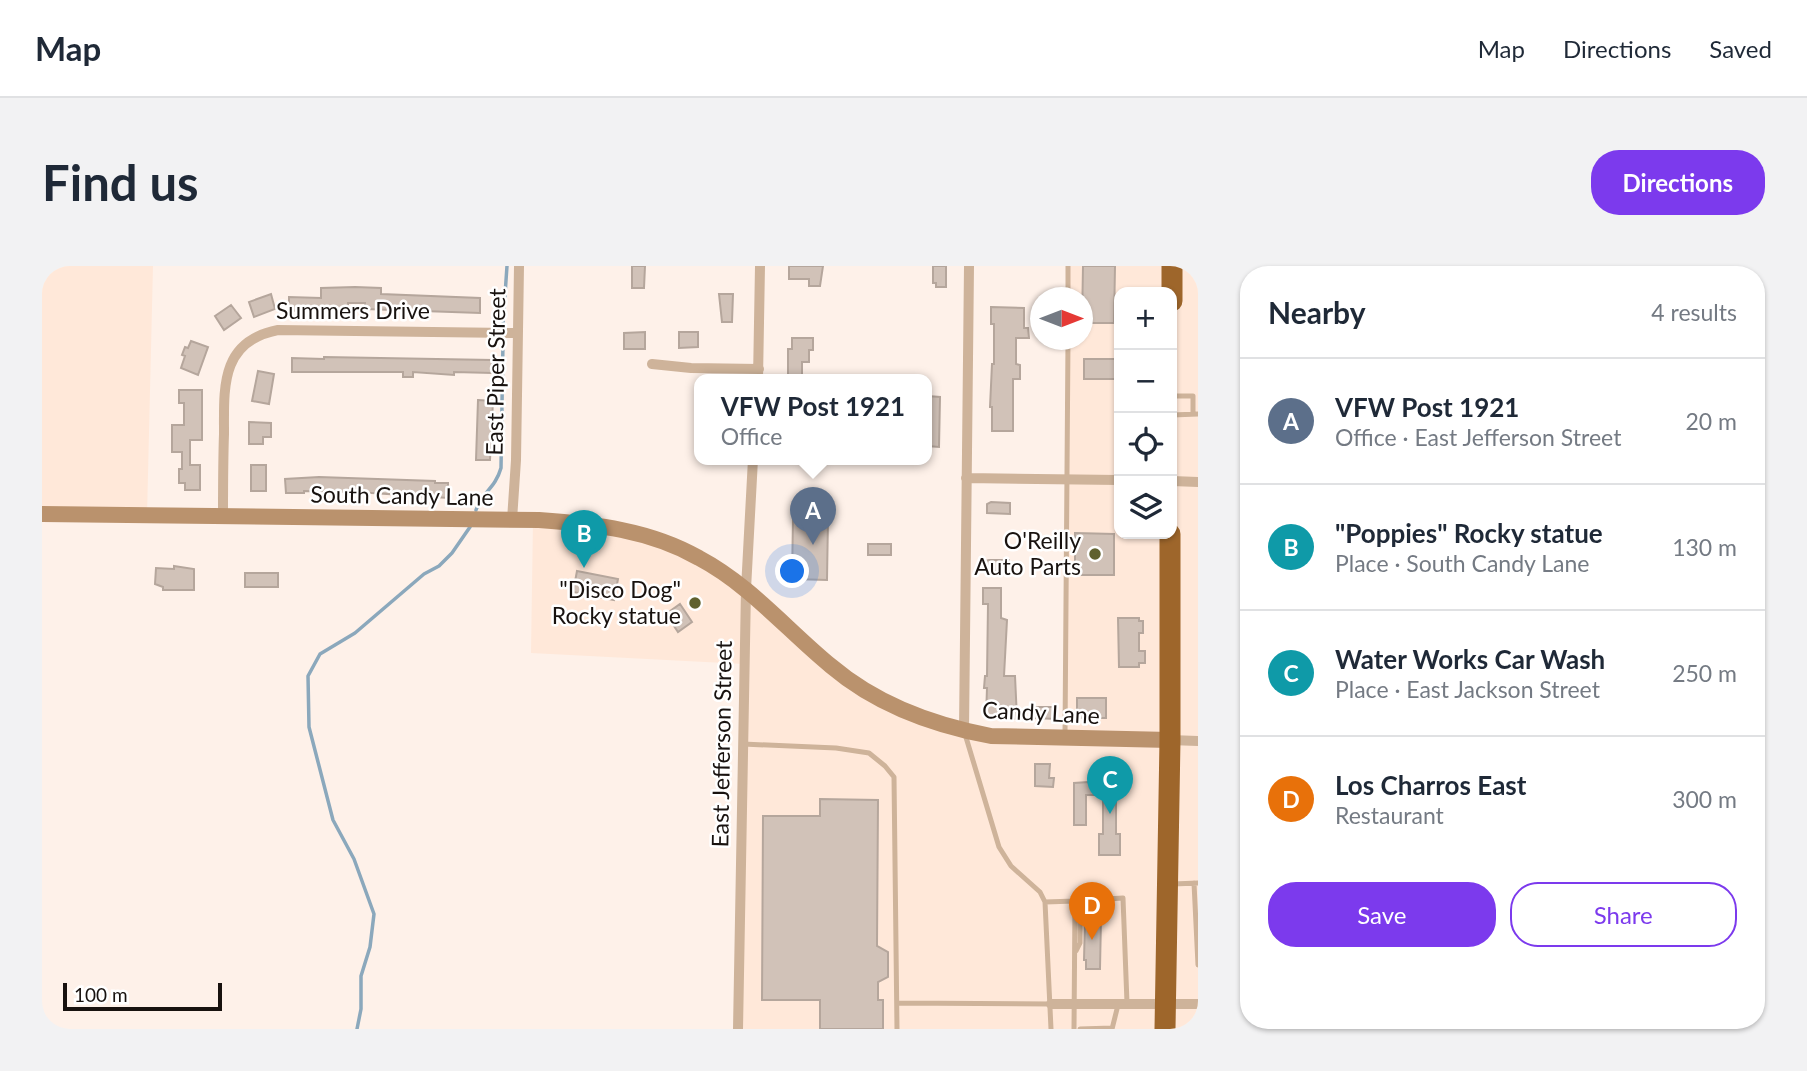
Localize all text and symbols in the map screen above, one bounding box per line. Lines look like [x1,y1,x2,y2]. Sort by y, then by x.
text: Map [35,28,101,68]
text: Map [1478,34,1525,63]
text: Directions [1563,34,1671,63]
text: Saved [1709,34,1772,63]
button: Directions [1591,150,1765,215]
text: Find us [42,153,199,211]
street label: East Piper Street [480,287,510,456]
north arrow [1030,287,1093,350]
map controls [1114,287,1177,539]
button: + [1114,287,1177,350]
text: Nearby [1268,294,1366,330]
street label: Summers Drive [276,296,430,324]
text: 4 results [1651,298,1737,326]
button: − [1114,350,1177,413]
popup [694,374,932,465]
text: VFW Post 1921 [721,390,905,422]
text: VFW Post 1921 [1335,391,1519,423]
text: A [1283,407,1299,435]
text: 20 m [1686,407,1737,435]
button: locate [1114,413,1177,476]
text: Office [721,422,782,450]
text: Office · East Jefferson Street [1335,423,1621,451]
button: layers [1114,476,1177,539]
street label: South Candy Lane [310,479,494,511]
pin: A [790,487,836,545]
pin: B [561,510,607,568]
text: "Poppies" Rocky statue [1335,517,1603,549]
place label: O'Reilly Auto Parts [974,526,1081,580]
text: B [1283,533,1299,561]
text: 130 m [1672,533,1737,561]
marker: O'Reilly Auto Parts [1087,546,1103,562]
text: Place · South Candy Lane [1335,549,1589,577]
your location [775,554,809,588]
place label: "Disco Dog" Rocky statue [552,575,681,629]
marker: "Disco Dog" Rocky statue [687,595,703,611]
street label: East Jefferson Street [705,640,737,848]
text: Water Works Car Wash [1335,643,1605,675]
text: C [1283,659,1299,687]
text: 250 m [1672,659,1737,687]
text: Place · East Jackson Street [1335,675,1600,703]
street label: Candy Lane [981,695,1101,729]
pin: C [1087,756,1133,814]
text: Los Charros East [1335,769,1526,801]
text: D [1282,785,1300,813]
text: 300 m [1672,785,1737,813]
text: Restaurant [1335,801,1444,829]
pin: D [1069,882,1115,940]
button: Save [1268,882,1496,947]
button: Share [1510,882,1737,947]
scale bar [63,980,222,1012]
text: 100 m [74,983,128,1006]

